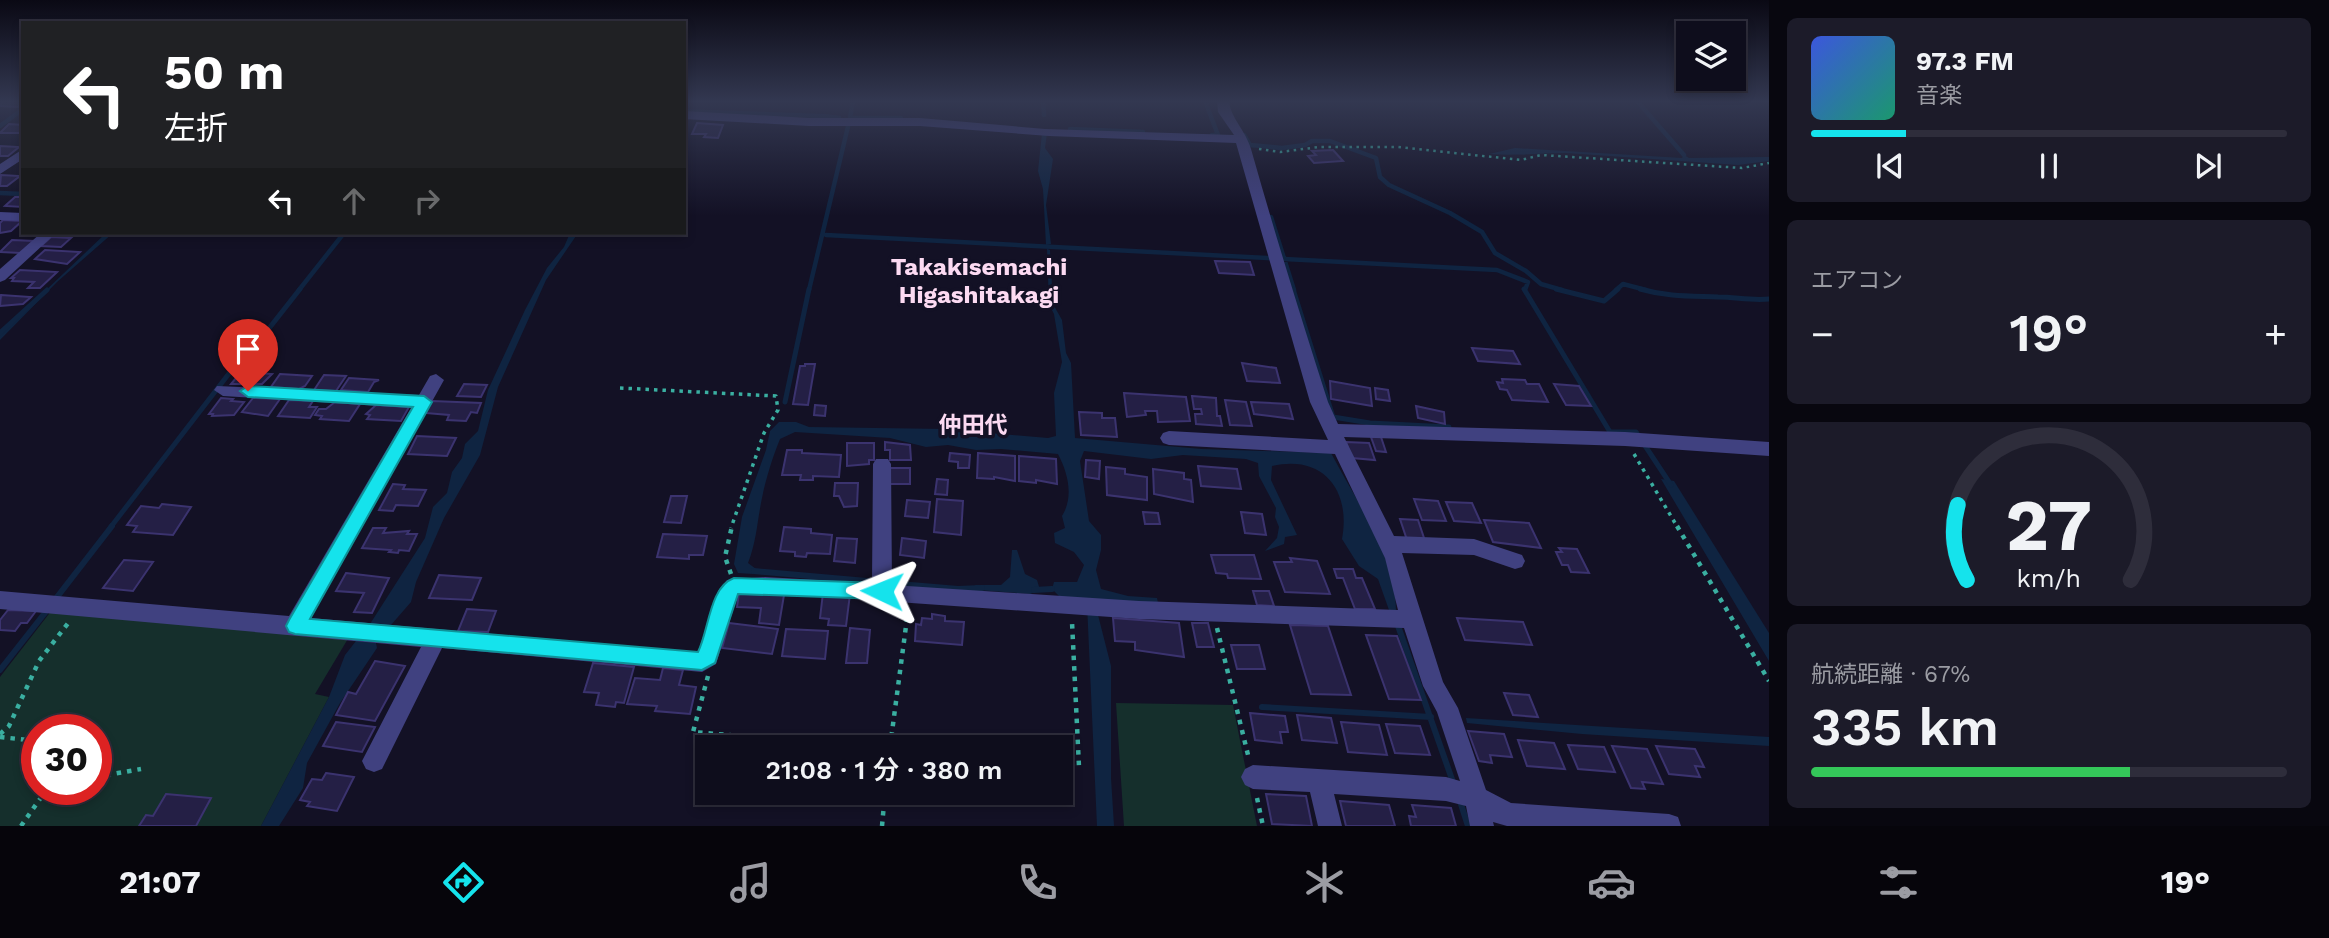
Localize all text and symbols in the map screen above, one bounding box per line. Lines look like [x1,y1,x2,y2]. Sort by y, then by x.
map controls [1676,21,1746,91]
button: layers [1676,21,1746,91]
text: 50 m [164,43,284,101]
text: 97.3 FM [1916,46,2014,76]
icon: left [49,49,140,140]
text: 音楽 [1916,82,1962,109]
text: 左折 [164,109,228,147]
icon: previous [1871,147,1909,185]
icon: pause [2030,147,2068,185]
icon: next [2189,147,2227,185]
icon: left [262,182,300,220]
icon: ahead [335,182,373,220]
icon: right [408,182,446,220]
district label: Takakisemachi Higashitakagi [891,253,1067,309]
text: エアコン [1811,267,1903,294]
text: 19° [2010,303,2088,364]
text: − [1811,312,1834,356]
text: + [2264,312,2287,356]
pin [218,319,278,391]
icon: arrive [229,330,267,368]
district label: 仲田代 [939,412,1008,439]
text: 27 [2006,482,2092,568]
position arrow [845,554,919,628]
text: km/h [2017,564,2081,593]
text: 航続距離 · 67% [1811,661,1970,688]
text: 335 km [1811,697,1999,758]
speed limit sign: 30 [21,714,112,805]
text: 21:08 · 1 分 · 380 m [766,755,1002,785]
icon: directions [439,858,488,907]
icon: music [726,858,775,907]
icon: phone [1013,858,1062,907]
icon: climate [1300,858,1349,907]
icon: car [1587,858,1636,907]
icon: filters [1874,858,1923,907]
text: 21:07 [119,863,201,901]
text: 19° [2161,863,2210,901]

